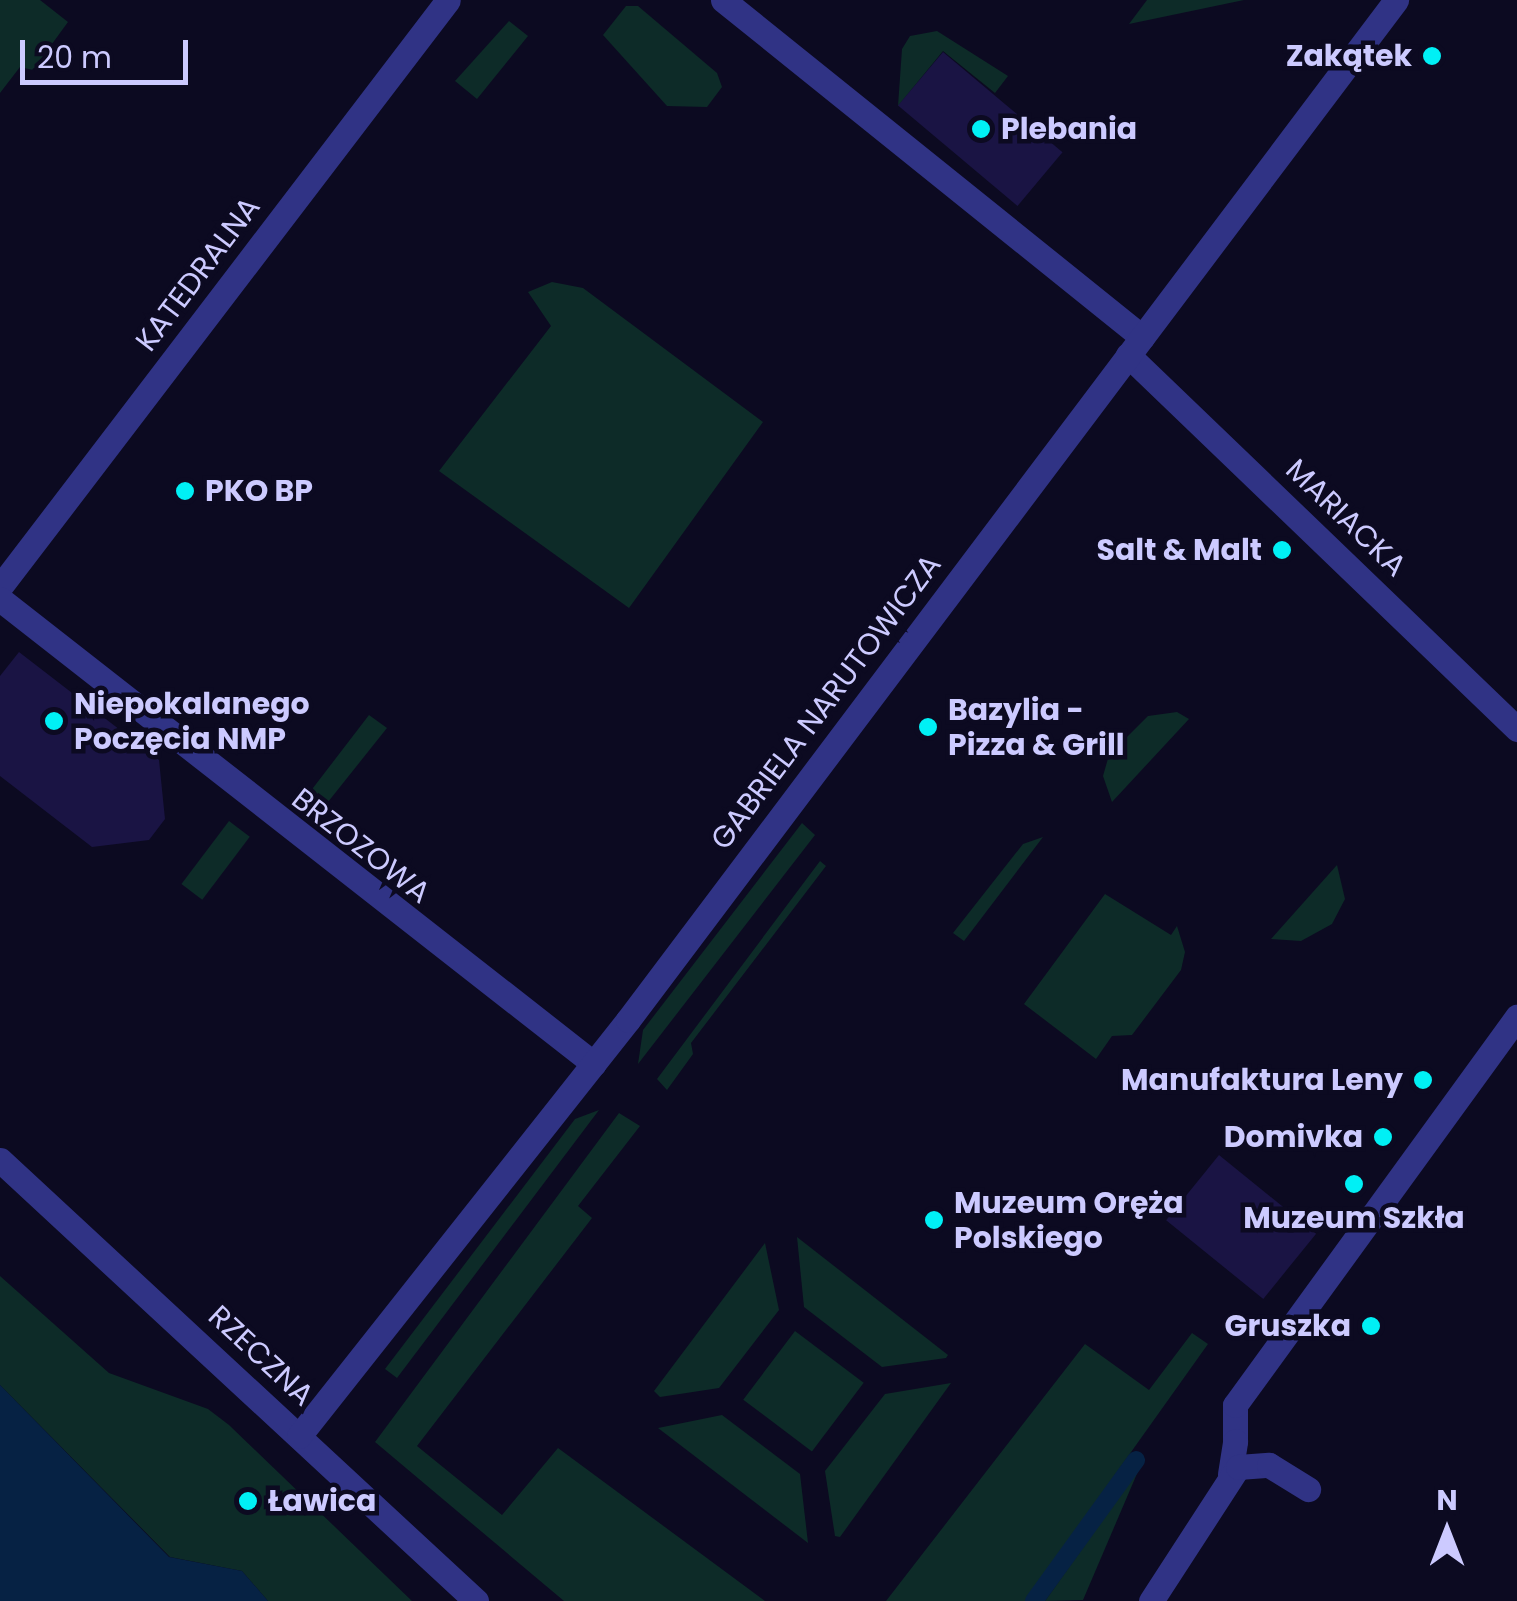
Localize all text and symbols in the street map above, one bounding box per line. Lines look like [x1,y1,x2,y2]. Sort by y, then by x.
scale bar [25,20,192,82]
text: 20 m [37,36,112,79]
place label: Zakątek [1286,38,1412,74]
marker: Zakątek [1421,45,1443,67]
place label: Plebania [1001,111,1137,147]
marker: Plebania [970,118,992,140]
street label: KATEDRALNA [128,190,268,358]
street label: MARIACKA [1278,452,1414,584]
place label: PKO BP [205,473,313,509]
marker: PKO BP [174,480,196,502]
place label: Salt & Malt [1097,532,1262,568]
marker: Salt & Malt [1271,539,1293,561]
street label: GABRIELA NARUTOWICZA [703,547,949,857]
place label: Niepokalanego Poczęcia NMP [74,686,310,756]
place label: Bazylia - Pizza & Grill [948,692,1125,762]
marker: Niepokalanego Poczęcia NMP [43,710,65,732]
marker: Bazylia - Pizza & Grill [917,716,939,738]
street label: BRZOZOWA [285,781,437,911]
place label: Manufaktura Leny [1121,1062,1403,1098]
marker: Manufaktura Leny [1412,1069,1434,1091]
place label: Domivka [1224,1119,1363,1155]
marker: Domivka [1372,1126,1394,1148]
marker: Muzeum Szkła [1343,1173,1365,1195]
place label: Muzeum Oręża Polskiego [954,1185,1184,1256]
place label: Muzeum Szkła [1243,1200,1465,1236]
marker: Muzeum Oręża Polskiego [923,1209,945,1231]
street label: RZECZNA [201,1298,321,1414]
place label: Gruszka [1225,1308,1351,1344]
marker: Gruszka [1360,1315,1382,1337]
north arrow [1397,1481,1497,1581]
text: N [1436,1481,1458,1520]
place label: Ławica [268,1483,376,1519]
marker: Ławica [237,1490,259,1512]

